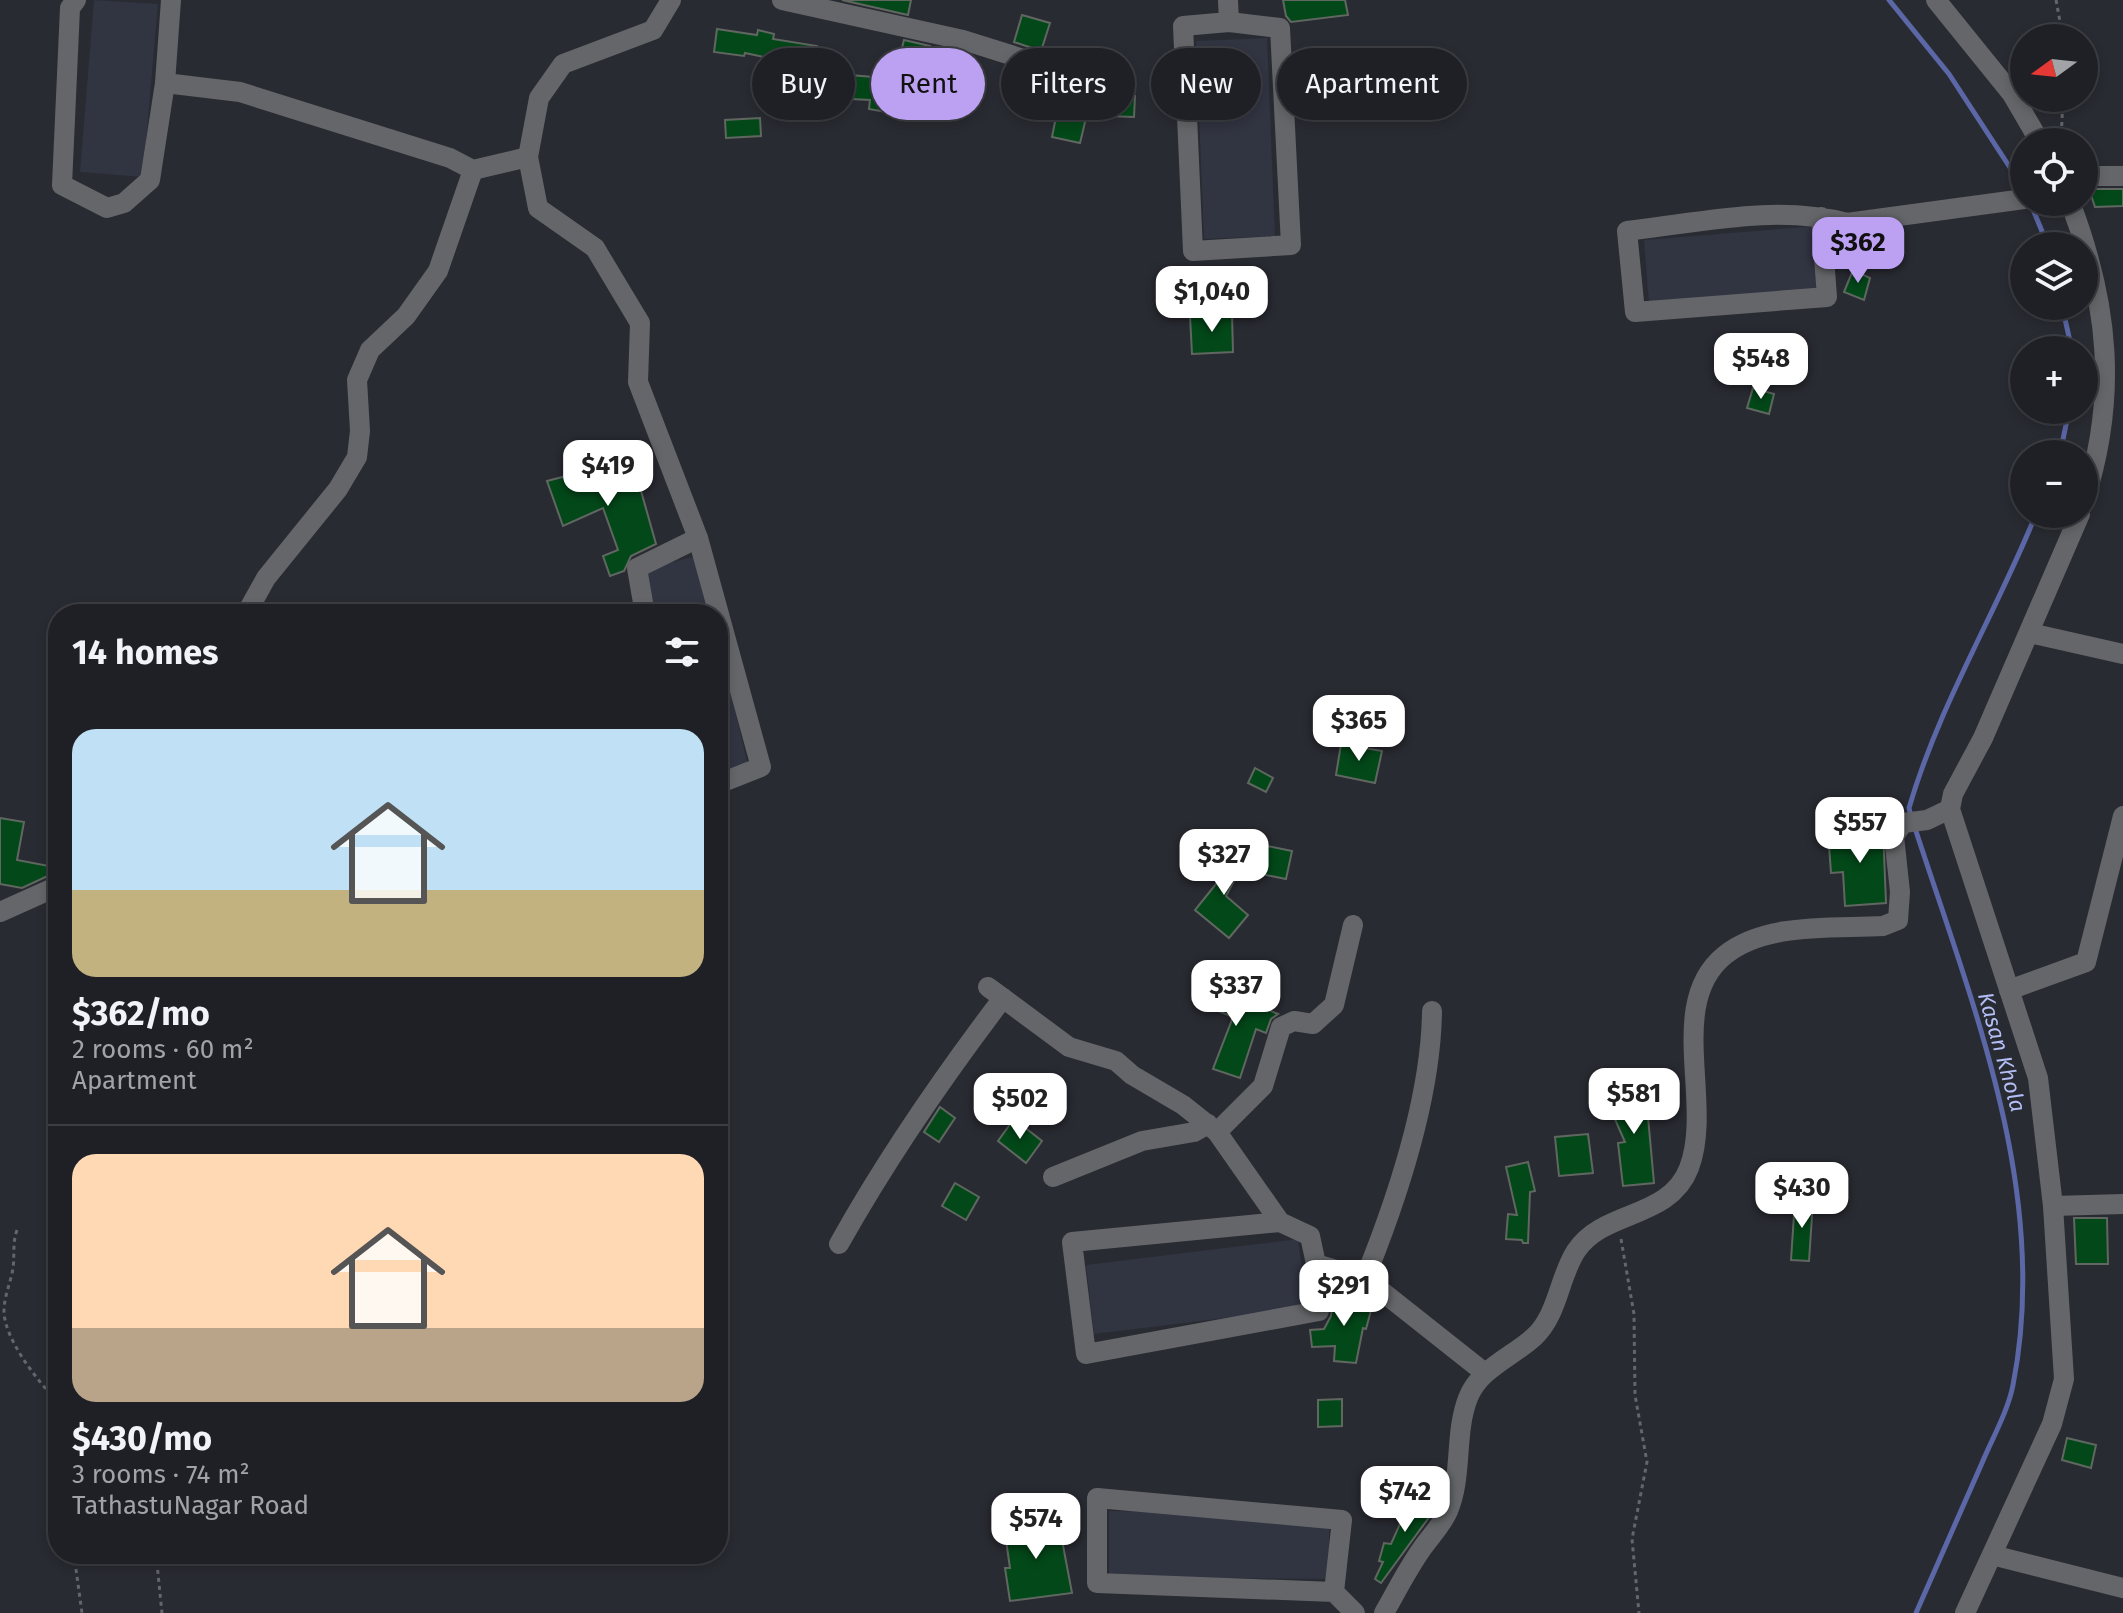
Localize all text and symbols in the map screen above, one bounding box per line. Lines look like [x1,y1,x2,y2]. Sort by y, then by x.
north arrow [2010,24,2098,112]
map controls [2010,24,2098,528]
chip: Buy [752,48,855,120]
chip: Rent [871,48,985,120]
chip: Filters [1001,48,1135,120]
chip: New [1151,48,1261,120]
chip: Apartment [1277,48,1467,120]
button: locate [2010,128,2098,216]
pin: $362 [1811,217,1905,285]
text: $362 [1830,227,1886,258]
button: layers [2010,232,2098,320]
pin: $1,040 [1147,266,1277,334]
text: $1,040 [1174,276,1250,307]
pin: $548 [1714,333,1808,401]
button: + [2010,336,2098,424]
text: $548 [1732,343,1790,374]
pin: $419 [561,440,655,508]
button: − [2010,440,2098,528]
text: $419 [581,450,635,481]
icon: filters [660,630,704,674]
text: 14 homes [72,632,218,673]
pin: $365 [1312,695,1406,763]
text: $365 [1331,705,1387,736]
icon: home [316,781,460,925]
pin: $557 [1813,797,1907,865]
text: $557 [1833,807,1887,838]
pin: $327 [1177,829,1271,897]
text: $327 [1198,839,1250,870]
pin: $337 [1189,960,1283,1028]
text: $337 [1209,970,1263,1001]
water label: Kasan Khola [1972,989,2032,1115]
text: $362/mo [72,993,210,1034]
text: 2 rooms · 60 m² [72,1034,254,1065]
text: Apartment [72,1065,197,1096]
pin: $581 [1587,1068,1681,1136]
pin: $502 [973,1073,1067,1141]
text: $581 [1607,1078,1661,1109]
text: $502 [992,1083,1048,1114]
pin: $430 [1755,1162,1849,1230]
text: $430 [1773,1172,1831,1203]
icon: home [316,1206,460,1350]
pin: $291 [1297,1260,1391,1328]
text: $291 [1317,1270,1371,1301]
text: $430/mo [72,1418,212,1459]
text: 3 rooms · 74 m² [72,1459,250,1490]
pin: $742 [1358,1466,1452,1534]
text: $742 [1379,1476,1431,1507]
text: TathastuNagar Road [72,1490,309,1521]
pin: $574 [989,1493,1083,1561]
text: $574 [1009,1503,1063,1534]

